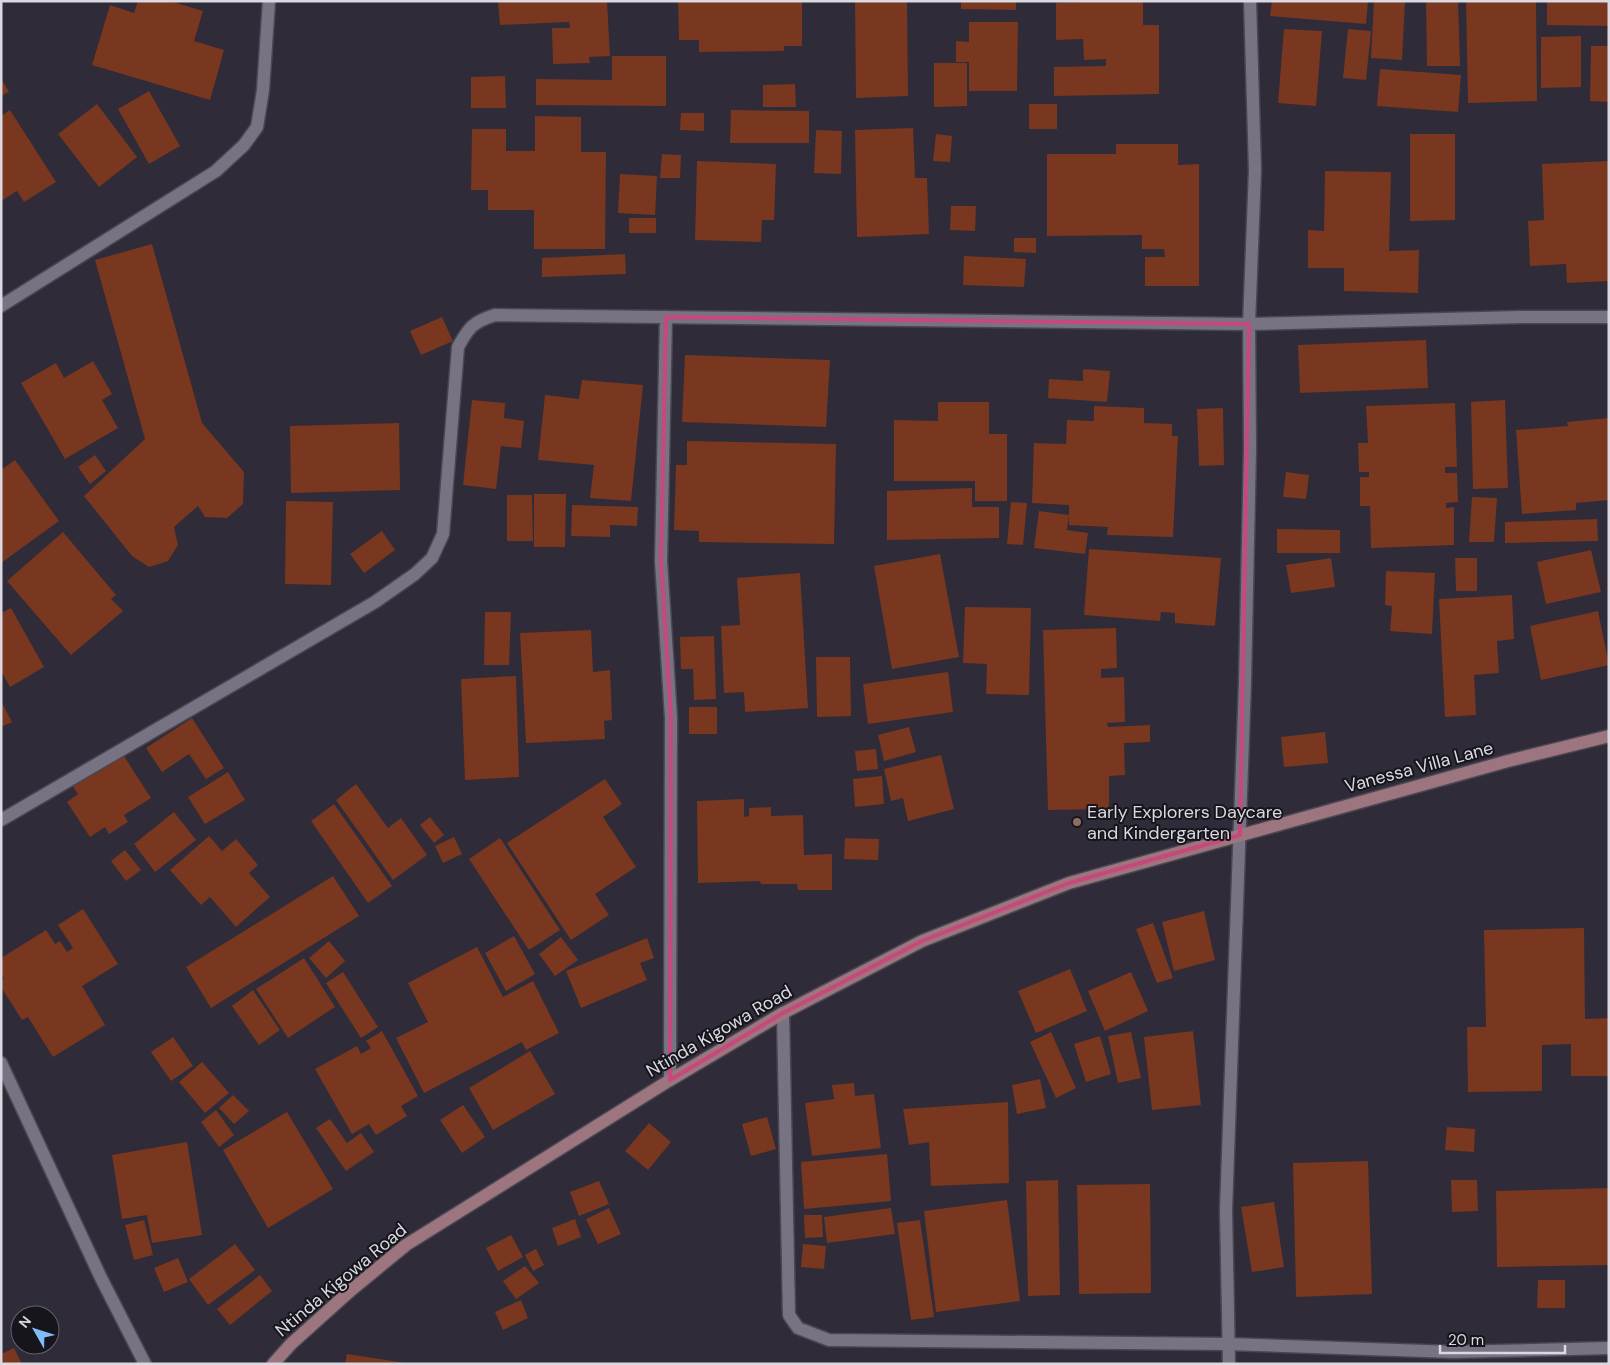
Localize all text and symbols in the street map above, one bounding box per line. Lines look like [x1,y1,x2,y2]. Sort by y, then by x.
street label: Vanessa Villa Lane [1342,736,1496,798]
place label: Early Explorers Daycare and Kindergarten [1087,800,1282,845]
marker: Early Explorers Daycare and Kindergarten [1071,816,1083,828]
street label: Ntinda Kigowa Road [642,979,796,1083]
street label: Ntinda Kigowa Road [270,1218,412,1342]
north arrow [10,1305,60,1355]
text: N [15,1312,35,1331]
scale bar [1440,1322,1565,1354]
text: 20 m [1448,1330,1484,1350]

